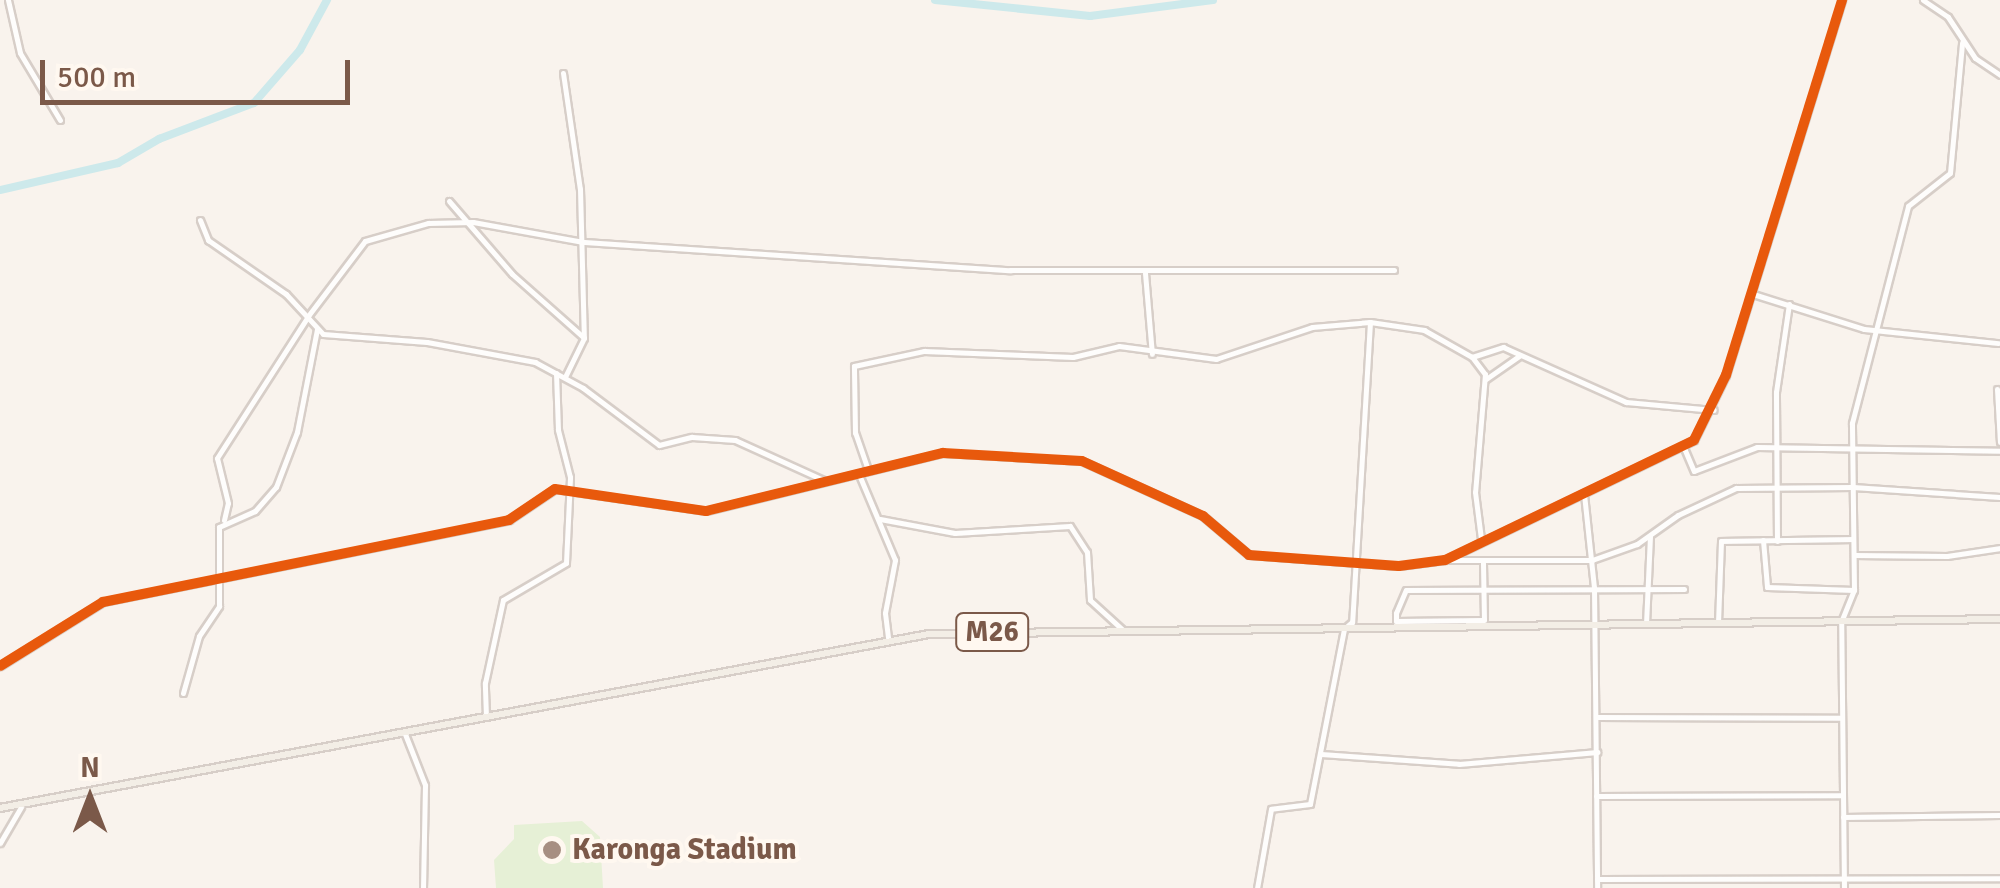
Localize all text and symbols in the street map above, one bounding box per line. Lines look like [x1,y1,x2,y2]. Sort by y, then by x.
scale bar [45,40,355,102]
text: 500 m [57,59,136,96]
road number: M26 [954,609,1030,655]
north arrow [40,748,140,848]
text: N [80,751,100,785]
place label: Karonga Stadium [572,832,797,868]
marker: Karonga Stadium [541,839,563,861]

